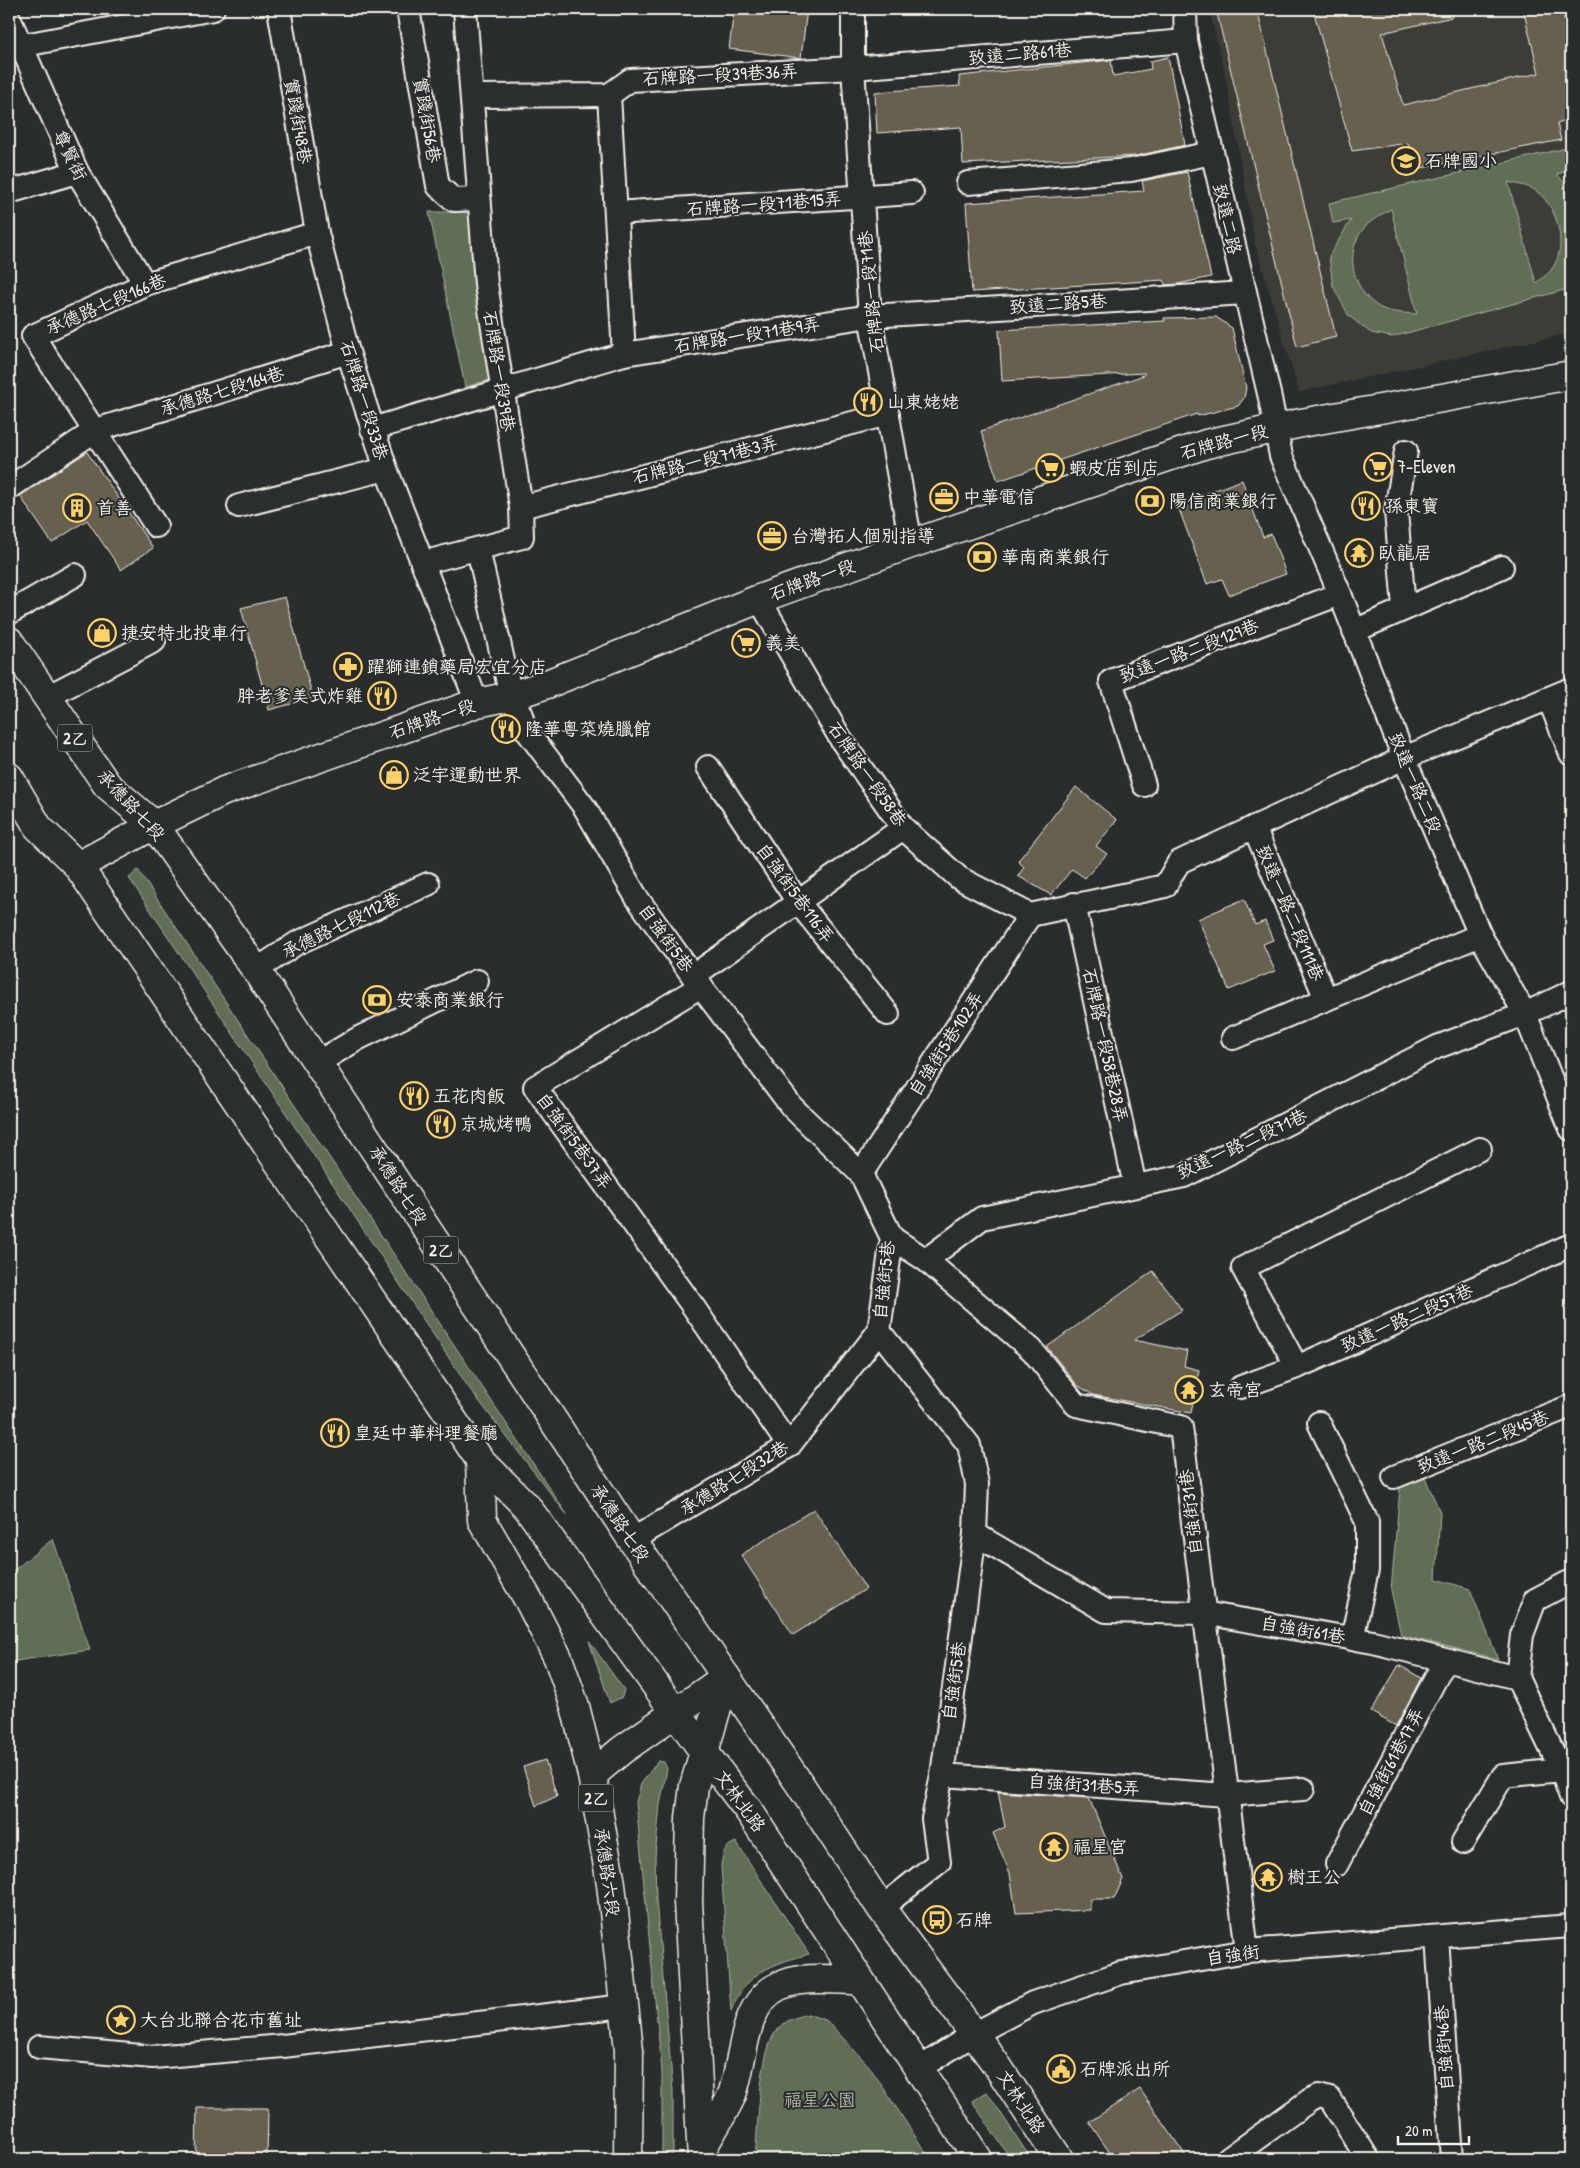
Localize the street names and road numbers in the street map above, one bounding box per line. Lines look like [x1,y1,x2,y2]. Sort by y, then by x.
street label: 致遠二路61巷 [967,37,1073,70]
street label: 石牌路一段39巷36弄 [641,58,798,91]
street label: 實踐街56巷 [408,75,447,165]
street label: 實踐街48巷 [279,76,318,166]
street label: 尊賢街 [47,125,94,185]
street label: 致遠二路 [1207,181,1248,257]
street label: 石牌路一段71巷15弄 [685,186,842,221]
street label: 石牌路一段71巷 [852,229,889,355]
street label: 承德路七段166巷 [42,267,170,340]
street label: 致遠二路5巷 [1008,288,1108,319]
street label: 石牌路一段39巷 [478,308,521,433]
street label: 石牌路一段71巷9弄 [672,311,822,358]
street label: 石牌路一段33巷 [334,337,395,463]
street label: 承德路七段164巷 [157,360,287,421]
street label: 石牌路一段 [1177,418,1271,465]
street label: 石牌路一段71巷3弄 [629,429,780,490]
street label: 石牌路一段 [765,552,858,607]
street label: 致遠一路二段129巷 [1115,612,1262,689]
street label: 石牌路一段 [385,692,478,745]
street label: 石牌路一段58巷 [822,716,913,831]
road number: 2乙 [58,724,92,751]
street label: 致遠一路二段 [1383,728,1448,837]
street label: 承德路七段 [92,763,171,846]
street label: 自強街5巷116弄 [751,838,840,948]
street label: 致遠一路二段111巷 [1251,841,1330,985]
street label: 承德路七段112巷 [277,885,404,964]
street label: 自強街5巷 [633,898,700,977]
street label: 石牌路一段58巷28弄 [1077,965,1134,1125]
street label: 自強街5巷102弄 [902,986,989,1101]
street label: 自強街5巷37弄 [531,1087,618,1194]
street label: 致遠一路二段71巷 [1172,1102,1311,1185]
street label: 承德路七段 [363,1140,433,1229]
road number: 2乙 [424,1236,458,1264]
street label: 自強街5巷 [867,1239,900,1321]
street label: 致遠一路二段57巷 [1337,1277,1477,1358]
street label: 致遠一路二段45巷 [1413,1404,1553,1479]
street label: 承德路七段32巷 [674,1434,793,1521]
street label: 自強街31巷 [1173,1468,1208,1557]
street label: 承德路七段 [585,1478,656,1567]
street label: 自強街61巷 [1259,1610,1347,1649]
street label: 自強街5巷 [936,1640,971,1722]
street label: 自強街61巷17弄 [1352,1703,1430,1820]
street label: 文林北路 [709,1764,772,1837]
street label: 自強街31巷5弄 [1027,1768,1141,1801]
road number: 2乙 [578,1785,614,1812]
street label: 承德路六段 [589,1826,626,1918]
street label: 自強街 [1204,1938,1261,1971]
street label: 自強街46巷 [1428,2004,1459,2092]
street label: 文林北路 [991,2065,1052,2139]

